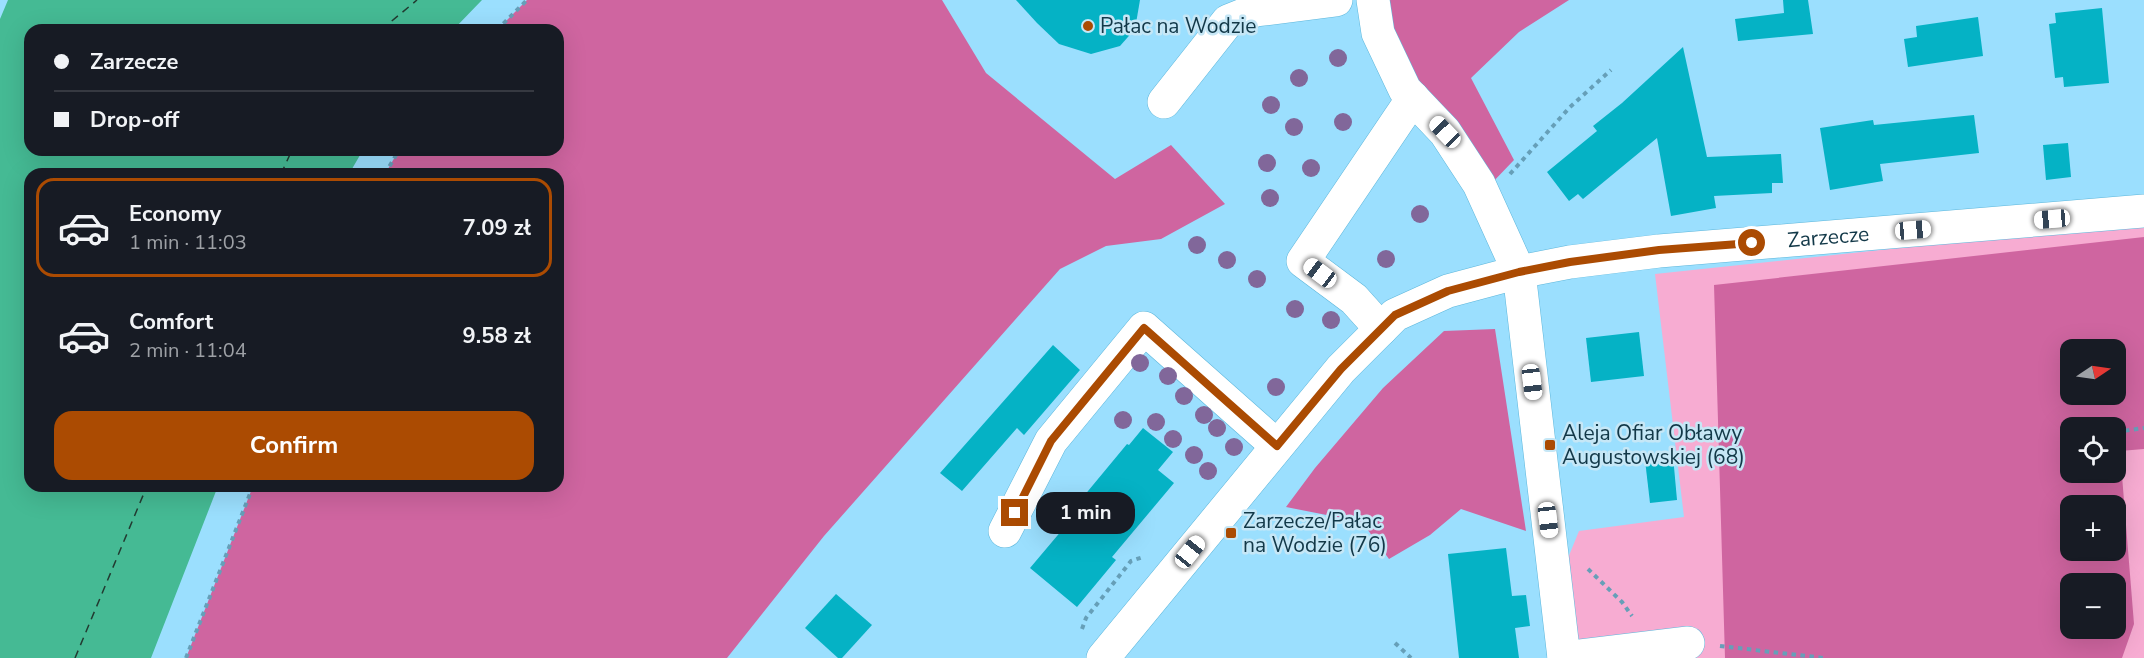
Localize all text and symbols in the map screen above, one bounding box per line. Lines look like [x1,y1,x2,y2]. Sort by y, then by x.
place label: Pałac na Wodzie [1100,12,1256,40]
marker: Pałac na Wodzie [1081,19,1095,33]
text: Zarzecze [90,47,179,77]
text: Drop-off [90,105,179,135]
car [1426,113,1464,151]
text: Economy [129,199,221,229]
icon: car [57,201,111,255]
car [2033,208,2071,230]
text: 7.09 zł [463,213,531,243]
car [1894,219,1932,241]
street label: Zarzecze [1786,220,1870,254]
text: 1 min · 11:03 [129,229,247,256]
route start [1738,229,1765,256]
car [1300,255,1340,291]
text: Comfort [129,307,213,337]
icon: car [57,309,111,363]
text: 9.58 zł [463,321,531,351]
text: 2 min · 11:04 [129,337,247,364]
north arrow [2060,339,2126,405]
map controls [2060,339,2126,639]
car [1521,363,1543,401]
button: Confirm [54,411,534,480]
button: locate [2060,417,2126,483]
place label: Aleja Ofiar Obławy Augustowskiej (68) [1562,419,1745,471]
marker: Aleja Ofiar Obławy Augustowskiej (68) [1543,438,1557,452]
callout: 1 min [1036,492,1135,534]
button: + [2060,495,2126,561]
route end [1001,499,1028,526]
text: 1 min [1060,499,1111,526]
car [1537,501,1559,539]
place label: Zarzecze/Pałac na Wodzie (76) [1243,507,1387,559]
marker: Zarzecze/Pałac na Wodzie (76) [1224,526,1238,540]
car [1172,532,1208,572]
button: − [2060,573,2126,639]

